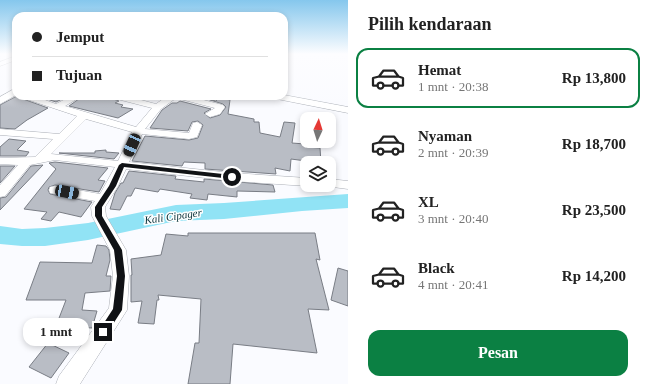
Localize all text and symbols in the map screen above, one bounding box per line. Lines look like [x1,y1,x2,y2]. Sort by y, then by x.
text: Pilih kendaraan [368,14,492,34]
text: Jemput [56,29,104,45]
icon: car [370,60,406,96]
text: Hemat [418,62,461,78]
text: Tujuan [56,67,102,83]
text: Rp 13,800 [562,70,626,86]
text: 1 mnt · 20:38 [418,79,488,94]
north arrow [300,112,336,148]
map controls [300,112,336,192]
icon: car [370,126,406,162]
text: Nyaman [418,128,472,144]
car [122,132,142,158]
text: Rp 18,700 [562,136,626,152]
text: 2 mnt · 20:39 [418,145,488,160]
button: layers [300,156,336,192]
route start [223,168,241,186]
car [54,184,80,200]
icon: car [370,192,406,228]
text: XL [418,194,439,210]
text: Rp 23,500 [562,202,626,218]
water label: Kali Cipager [143,206,203,226]
text: 3 mnt · 20:40 [418,211,488,226]
icon: car [370,258,406,294]
text: Black [418,260,455,276]
text: Rp 14,200 [562,268,626,284]
text: 4 mnt · 20:41 [418,277,488,292]
callout: 1 mnt [23,318,89,346]
route end [94,323,112,341]
text: 1 mnt [40,324,72,339]
button: Pesan [368,330,628,376]

